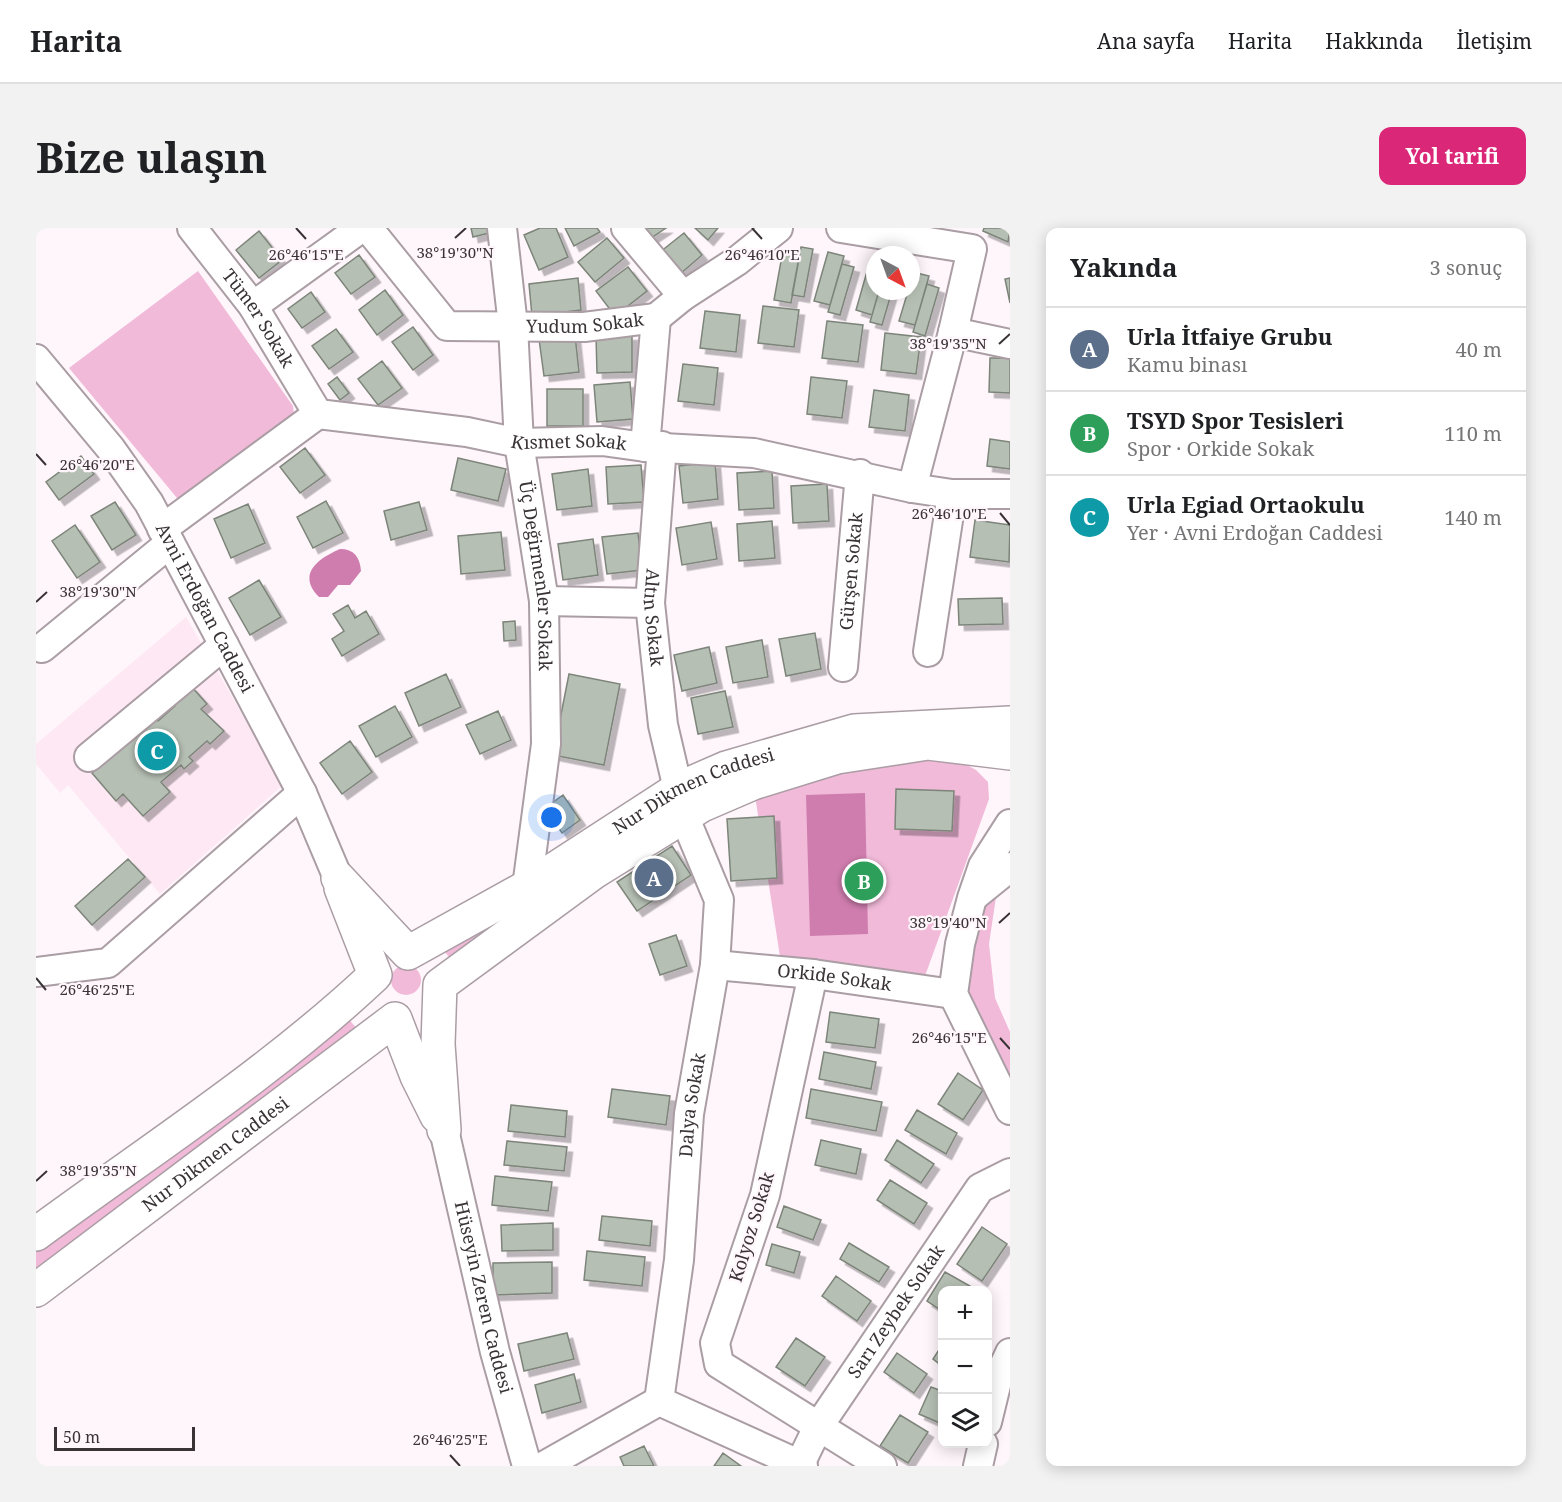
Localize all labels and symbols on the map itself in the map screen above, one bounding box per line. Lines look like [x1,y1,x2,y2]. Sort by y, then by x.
text: 38°19'30"N [416,242,494,262]
text: 26°46'15"E [268,244,344,264]
text: 26°46'10"E [724,244,800,264]
north arrow [866,246,920,300]
street label: Tümer Sokak [217,263,300,372]
street label: Yudum Sokak [525,307,646,338]
text: 38°19'35"N [909,333,987,353]
street label: Kısmet Sokak [509,428,629,455]
text: 26°46'20"E [59,454,135,474]
street label: Üç Değirmenler Sokak [514,479,558,671]
text: 26°46'10"E [911,503,987,523]
street label: Gürşen Sokak [833,511,868,631]
street label: Avni Erdoğan Caddesi [151,519,260,697]
street label: Altın Sokak [639,568,670,668]
text: 38°19'30"N [59,581,137,601]
pin: C [138,728,176,774]
street label: Nur Dikmen Caddesi [608,742,777,839]
your location [537,803,566,832]
pin: A [634,856,674,900]
pin: B [844,858,884,904]
text: 38°19'40"N [909,912,987,932]
street label: Orkide Sokak [776,958,894,996]
text: 26°46'25"E [59,979,135,999]
text: 26°46'15"E [911,1027,987,1047]
street label: Dalya Sokak [673,1050,711,1158]
street label: Nur Dikmen Caddesi [137,1090,293,1217]
text: 38°19'35"N [59,1160,137,1180]
street label: Kolyoz Sokak [723,1168,779,1285]
street label: Hüseyin Zeren Caddesi [450,1199,519,1396]
street label: Sarı Zeybek Sokak [842,1239,950,1382]
scale bar [54,1424,195,1452]
text: 26°46'25"E [412,1429,488,1449]

